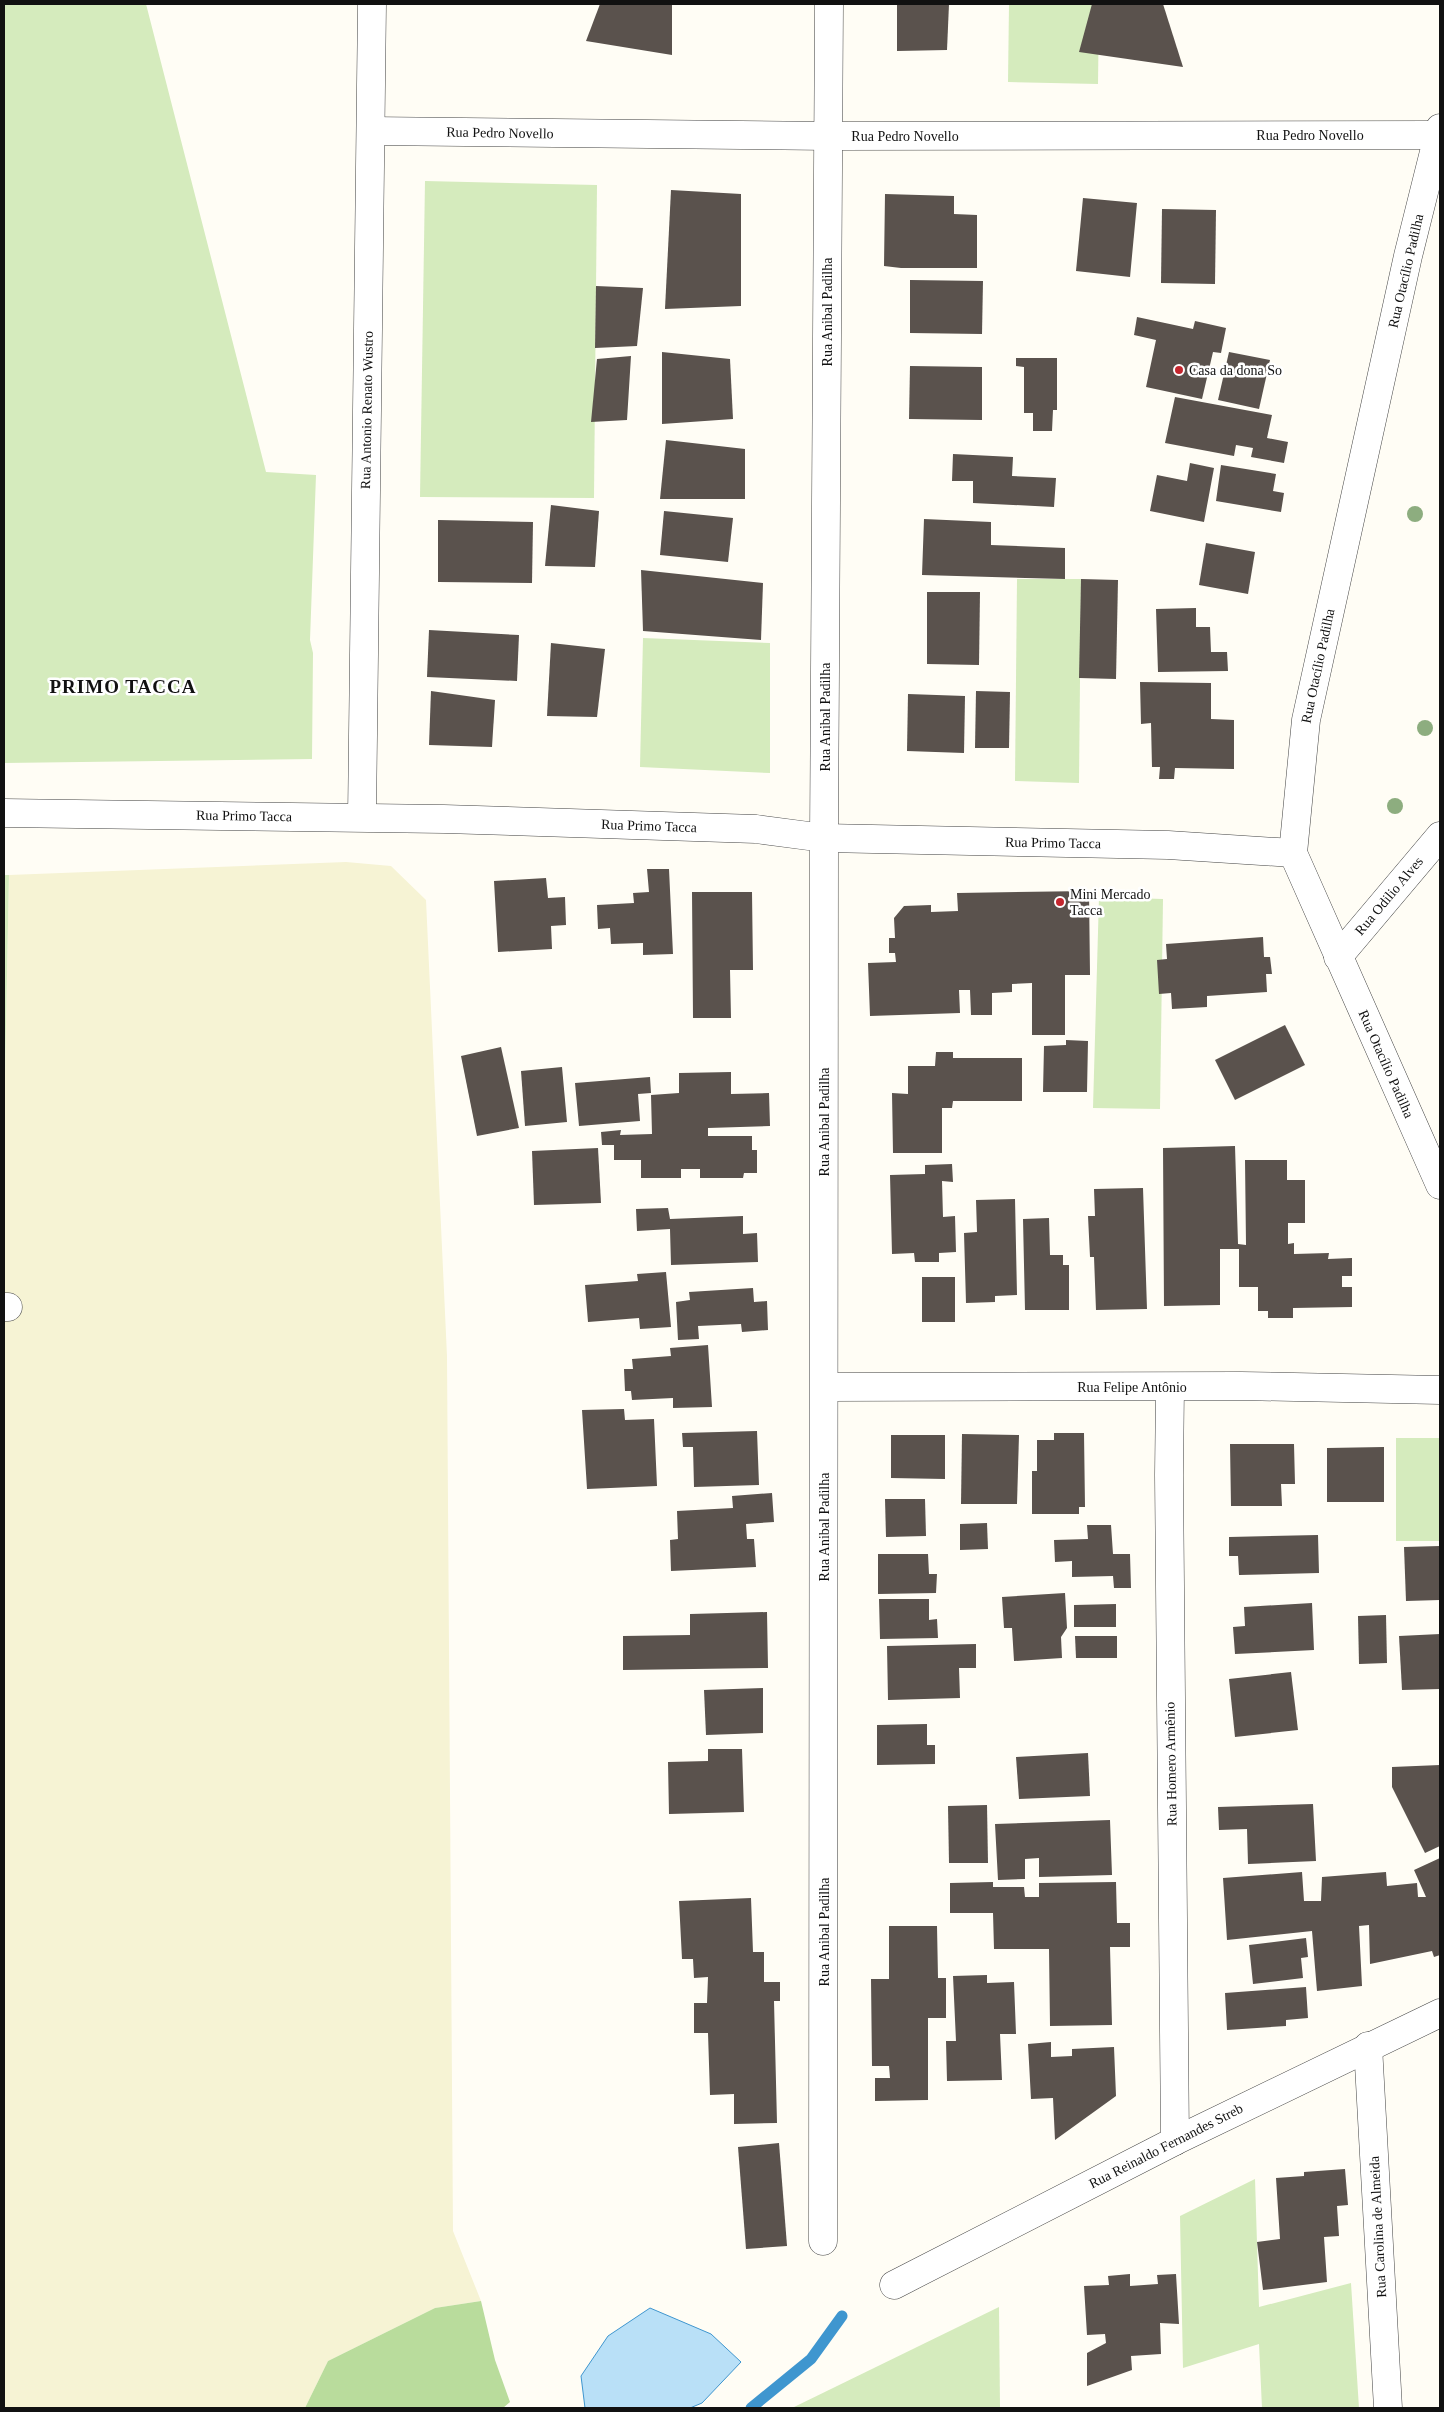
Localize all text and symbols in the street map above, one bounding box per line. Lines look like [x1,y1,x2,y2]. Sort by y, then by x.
street label: Rua Pedro Novello [446,125,554,141]
street label: Rua Pedro Novello [1256,128,1364,143]
street label: Rua Pedro Novello [851,129,959,144]
street label: Rua Otacílio Padilha [1386,212,1427,330]
street label: Rua Anibal Padilha [820,257,835,366]
street label: Rua Antonio Renato Wustro [358,331,376,489]
place label: Casa da dona So [1189,363,1282,378]
marker: Casa da dona So [1173,364,1185,376]
street label: Rua Otacílio Padilha [1299,607,1338,725]
street label: Rua Anibal Padilha [818,662,833,771]
district label: PRIMO TACCA [50,676,197,697]
street label: Rua Primo Tacca [196,808,293,824]
street label: Rua Primo Tacca [601,817,698,835]
street label: Rua Primo Tacca [1005,835,1102,851]
street label: Rua Odilio Alves [1352,854,1426,938]
place label: Mini Mercado Tacca [1070,887,1150,918]
marker: Mini Mercado Tacca [1054,896,1066,908]
street label: Rua Otacílio Padilha [1355,1008,1417,1121]
street label: Rua Anibal Padilha [817,1067,832,1176]
street label: Rua Felipe Antônio [1077,1380,1187,1395]
street label: Rua Anibal Padilha [817,1472,832,1581]
street label: Rua Homero Armênio [1162,1702,1180,1826]
street label: Rua Anibal Padilha [817,1877,832,1986]
street label: Rua Reinaldo Fernandes Streb [1087,2101,1245,2191]
street label: Rua Carolina de Almeida [1367,2155,1389,2298]

